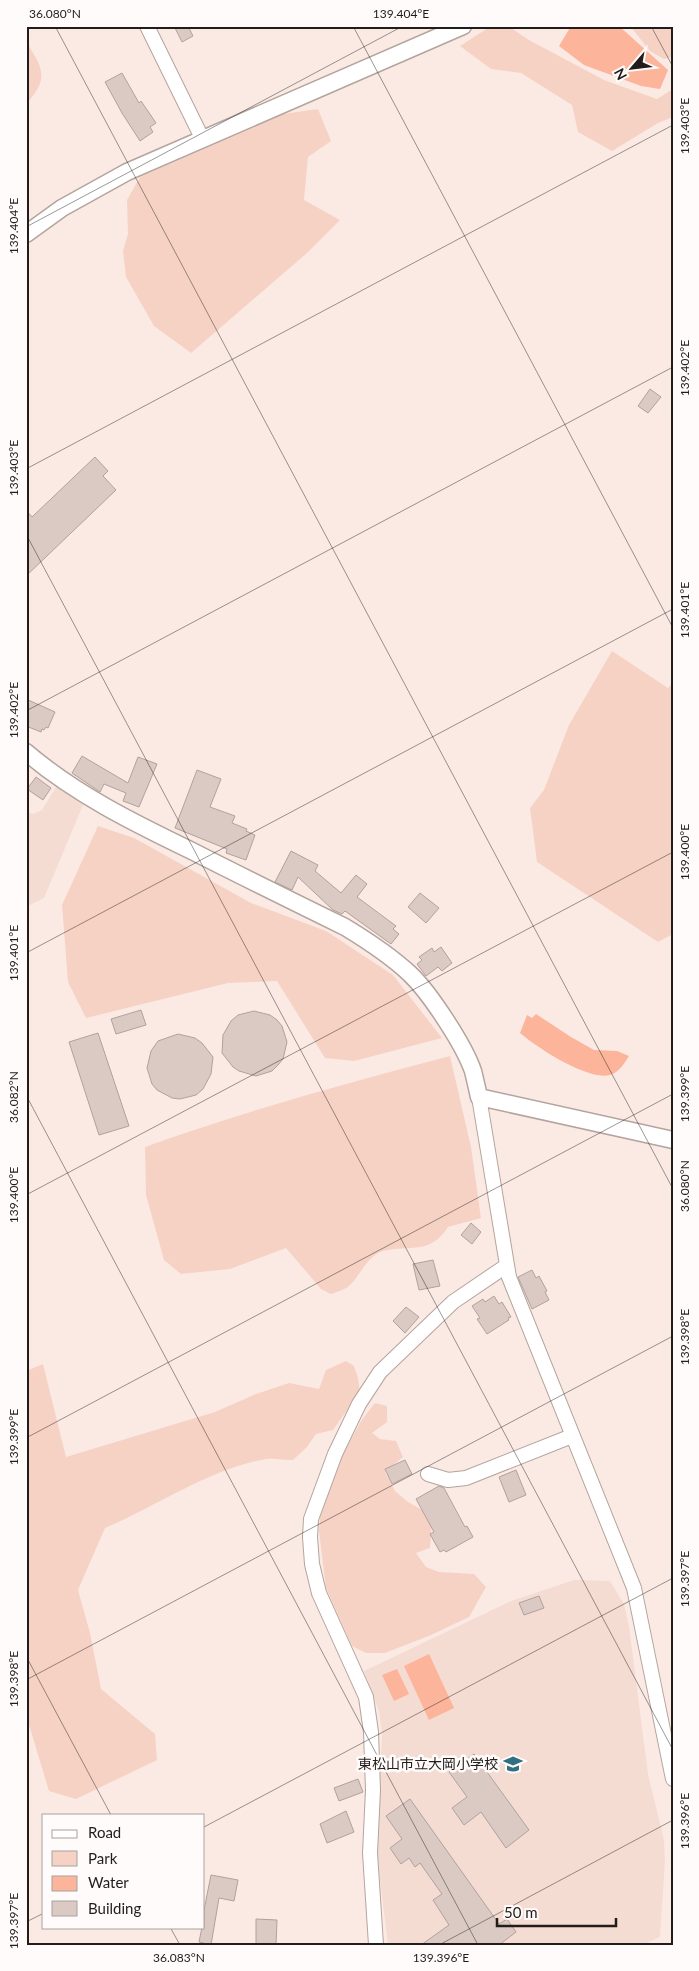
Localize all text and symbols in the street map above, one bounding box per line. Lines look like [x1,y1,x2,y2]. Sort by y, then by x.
text: 36.080°N [29,6,81,21]
text: 139.404°E [373,6,429,21]
north arrow [606,42,656,92]
text: N [610,66,630,83]
text: 139.403°E [677,98,692,154]
text: 139.404°E [6,198,21,254]
text: 139.402°E [677,340,692,396]
text: 139.403°E [6,440,21,496]
text: 139.401°E [677,582,692,638]
text: 139.402°E [6,682,21,738]
text: 139.400°E [677,824,692,880]
text: 139.401°E [6,925,21,981]
text: 139.399°E [677,1066,692,1122]
text: 36.082°N [6,1071,21,1123]
text: 36.080°N [677,1160,692,1212]
text: 139.400°E [6,1167,21,1223]
text: 139.398°E [677,1309,692,1365]
text: 139.399°E [6,1409,21,1465]
text: 139.397°E [677,1551,692,1607]
text: 139.398°E [6,1651,21,1707]
school or university icon: 東松山市立大岡小学校 [502,1753,524,1775]
place label: 東松山市立大岡小学校 [358,1755,498,1772]
text: 139.396°E [677,1793,692,1849]
legend [42,1814,205,1928]
text: Road [88,1823,121,1841]
text: Park [88,1849,118,1867]
text: Water [88,1873,129,1891]
text: 139.397°E [6,1893,21,1949]
scale bar [497,1896,615,1928]
text: Building [88,1899,141,1917]
text: 50 m [504,1903,538,1921]
text: 36.083°N [153,1950,205,1965]
text: 139.396°E [413,1950,469,1965]

